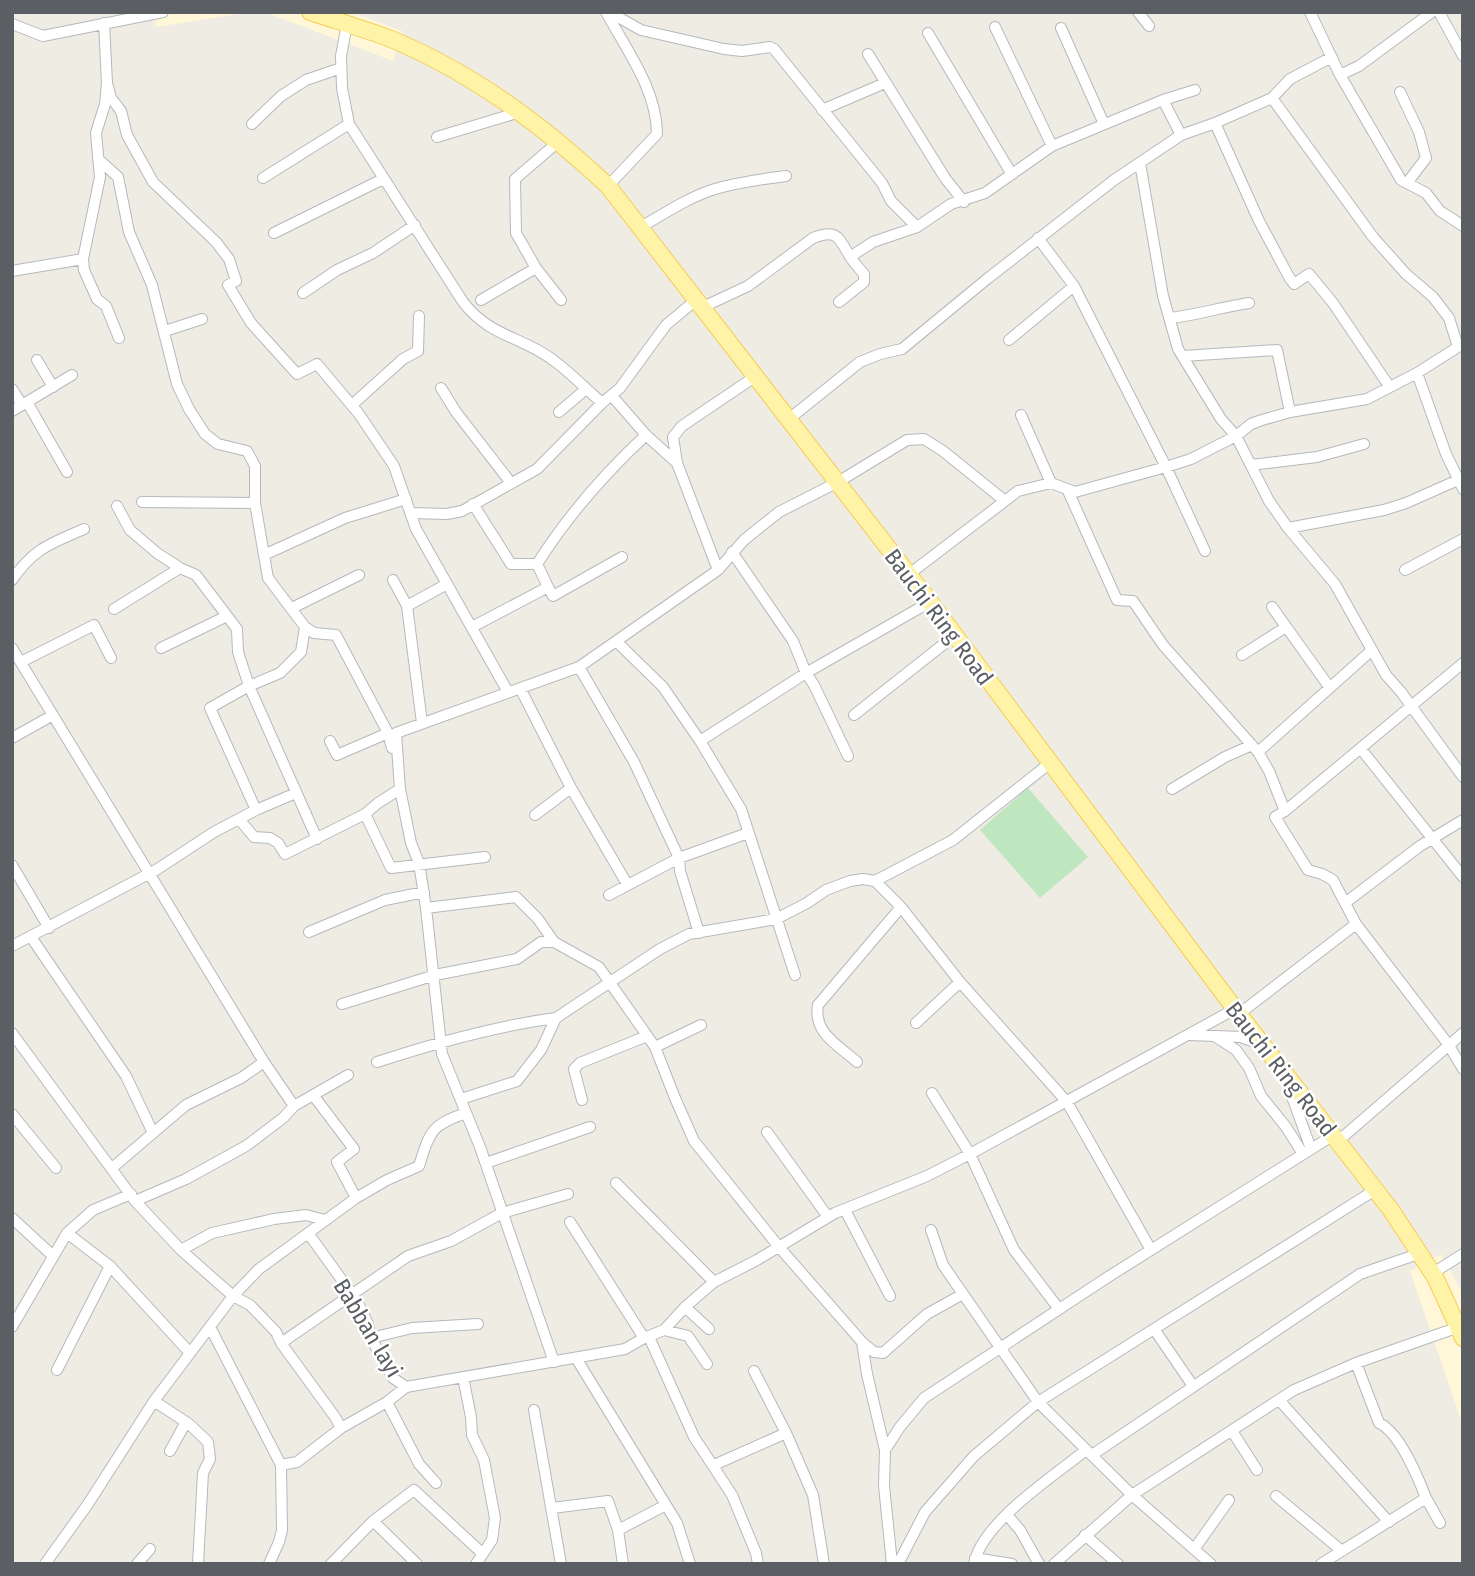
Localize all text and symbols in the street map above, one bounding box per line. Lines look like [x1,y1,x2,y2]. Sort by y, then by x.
street label: Bauchi Ring Road [879,543,999,691]
street label: Bauchi Ring Road [1220,996,1342,1142]
street label: Babban layi [328,1274,408,1382]

